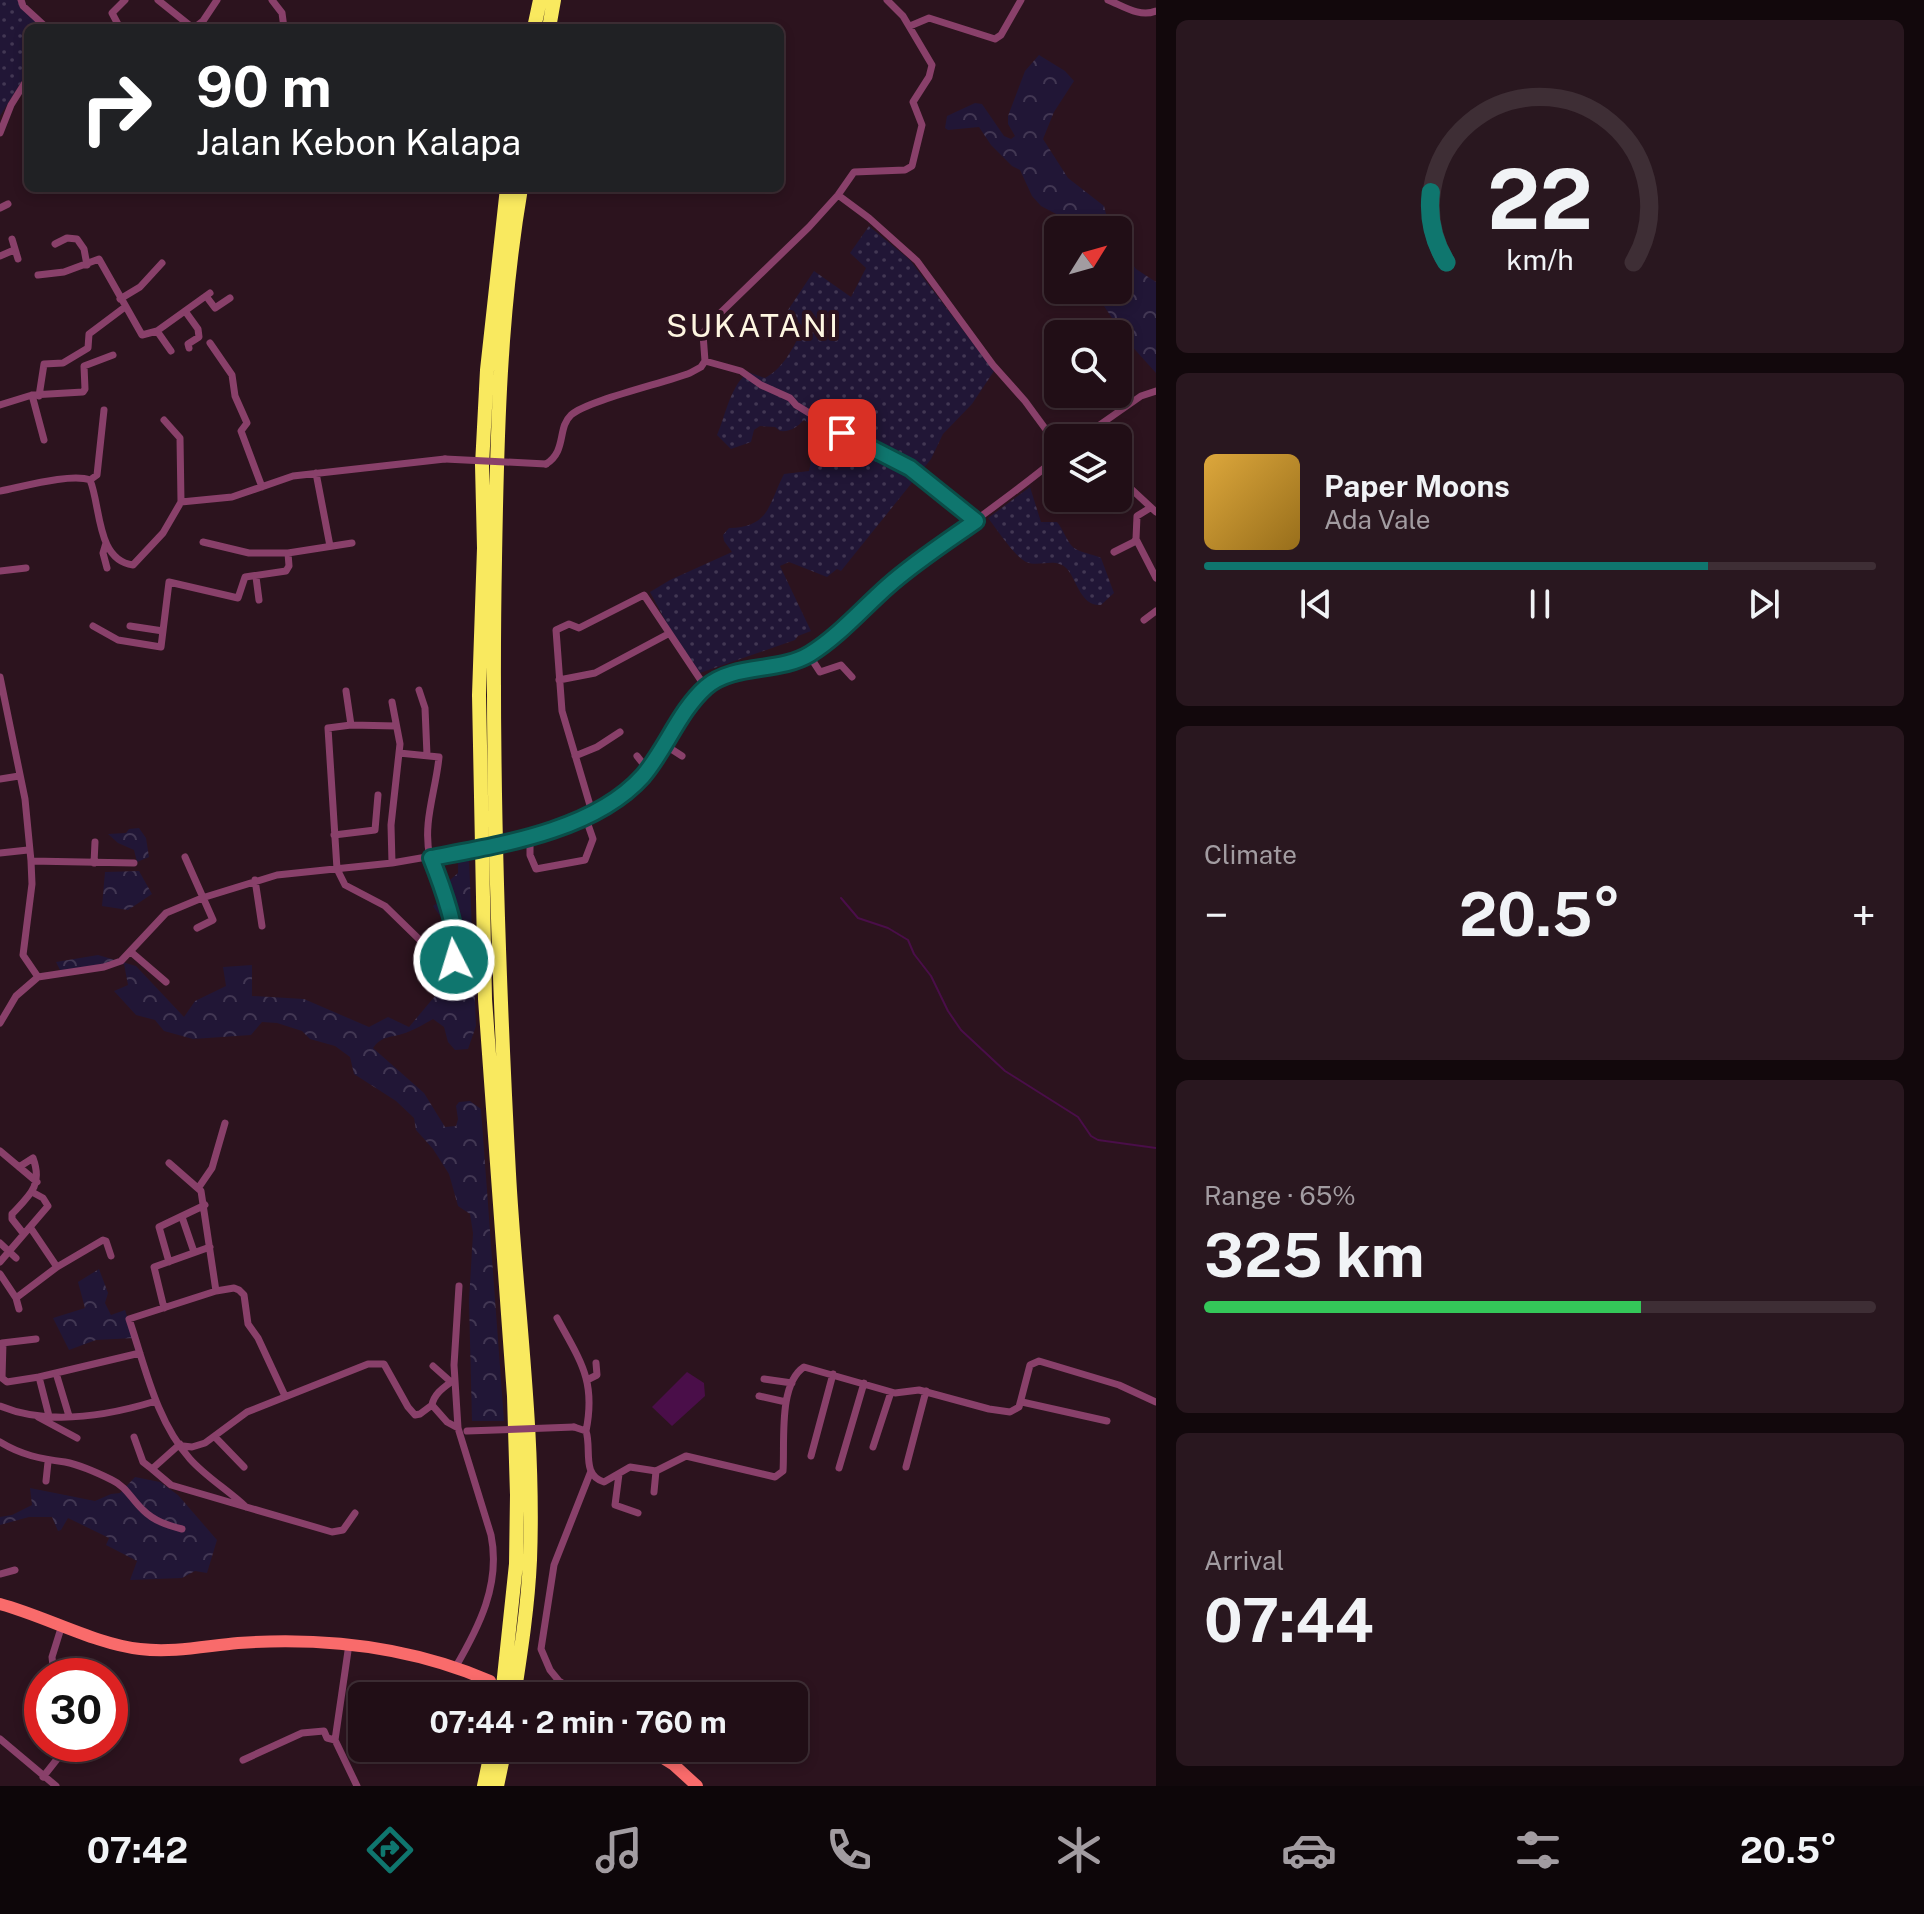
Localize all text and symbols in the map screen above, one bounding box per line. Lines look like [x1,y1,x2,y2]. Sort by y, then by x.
text: 90 m [196,54,332,120]
icon: right [64,56,168,160]
text: Jalan Kebon Kalapa [196,121,521,163]
text: 22 [1487,149,1593,247]
north arrow [1044,216,1132,304]
map controls [1044,216,1132,512]
text: km/h [1506,243,1574,276]
district label: SUKATANI [666,307,840,344]
button: search [1044,320,1132,408]
pin [808,399,876,467]
icon: arrive [820,411,864,455]
button: layers [1044,424,1132,512]
text: Paper Moons [1324,468,1510,504]
text: Ada Vale [1324,504,1430,535]
icon: previous [1294,582,1338,626]
icon: pause [1518,582,1562,626]
icon: next [1742,582,1786,626]
text: Climate [1204,839,1297,870]
text: 20.5° [1459,879,1621,950]
text: − [1204,889,1228,941]
text: + [1852,889,1876,941]
position arrow [412,918,496,1002]
text: Range · 65% [1204,1180,1356,1211]
text: 325 km [1204,1220,1425,1291]
text: Arrival [1204,1545,1284,1576]
text: 07:44 [1204,1585,1374,1656]
speed limit sign: 30 [24,1658,128,1762]
text: 07:44 · 2 min · 760 m [429,1704,727,1740]
icon: directions [362,1822,418,1878]
icon: music [591,1822,647,1878]
icon: phone [821,1822,877,1878]
icon: climate [1051,1822,1107,1878]
icon: car [1281,1822,1337,1878]
icon: filters [1510,1822,1566,1878]
text: 07:42 [87,1829,188,1871]
text: 20.5° [1740,1829,1837,1871]

